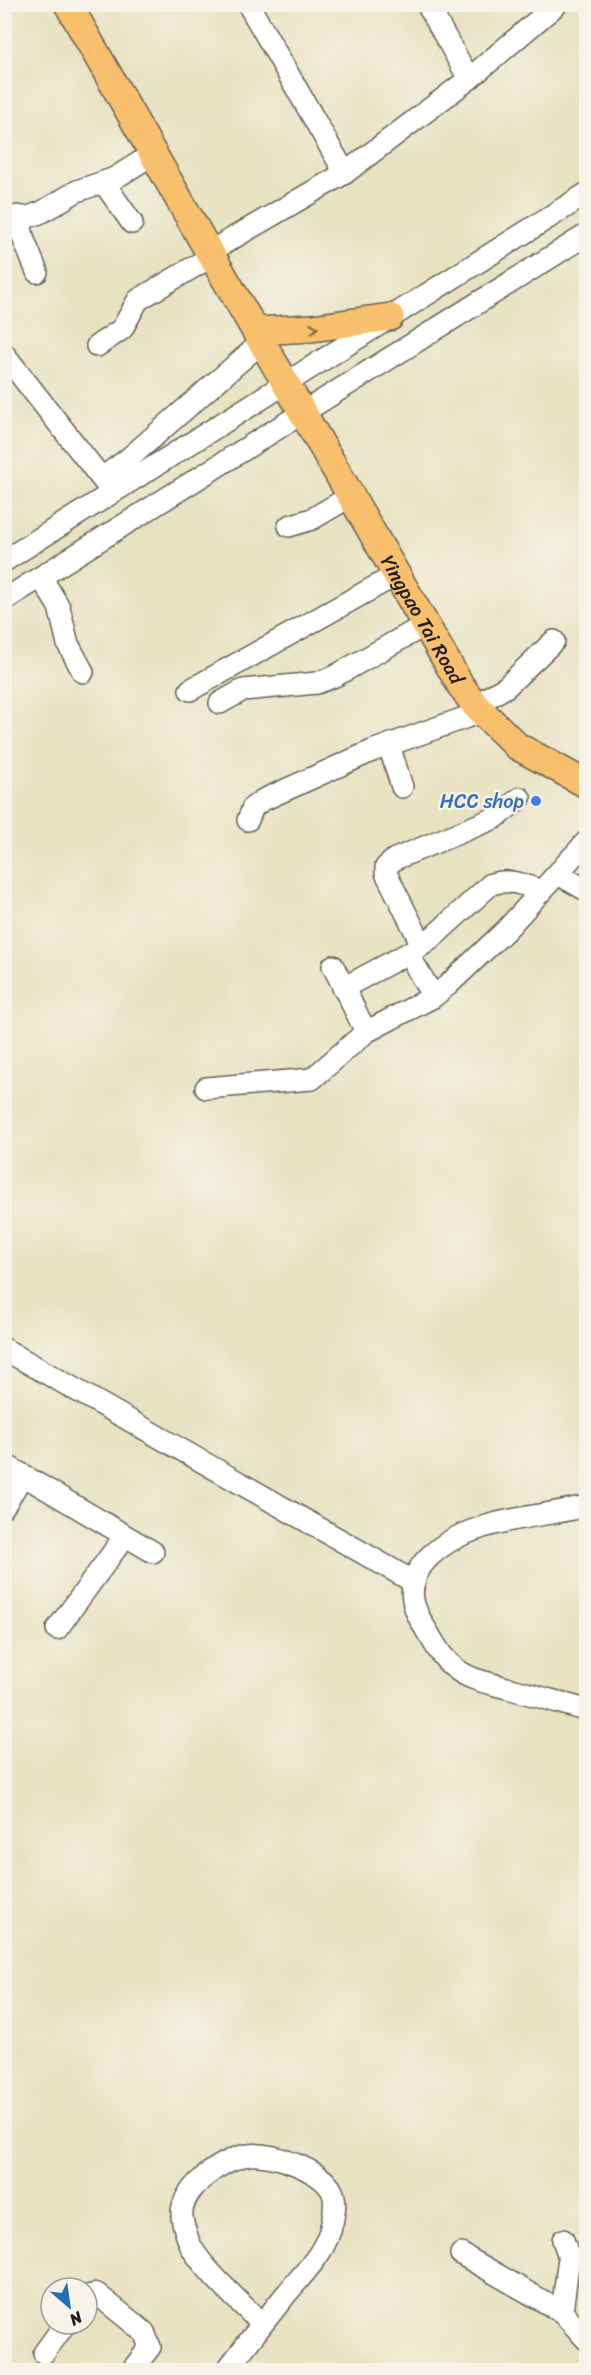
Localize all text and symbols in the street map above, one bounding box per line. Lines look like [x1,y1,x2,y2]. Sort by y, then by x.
one-way arrow [310,322,319,334]
street label: Yingpao Tai Road [371,548,475,692]
place label: HCC shop [440,784,524,819]
marker: HCC shop [529,794,543,808]
north arrow [39,2276,99,2336]
text: N [63,2303,89,2334]

